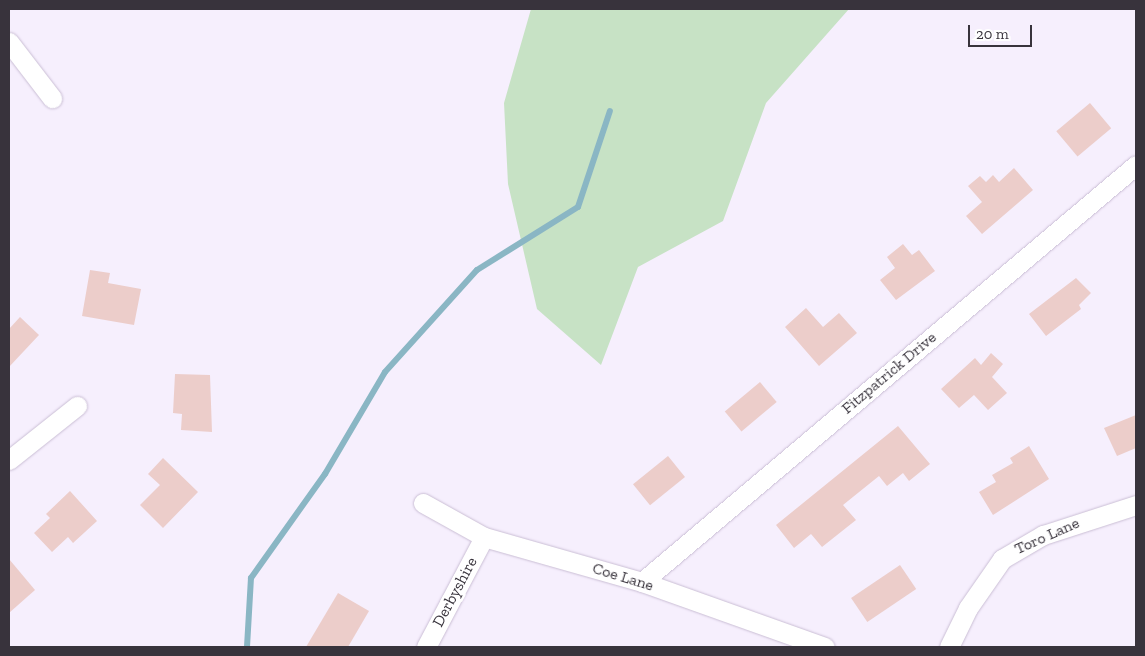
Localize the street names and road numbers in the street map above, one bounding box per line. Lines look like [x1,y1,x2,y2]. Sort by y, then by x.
street label: Fitzpatrick Drive [838,328,940,418]
street label: Toro Lane [1012,513,1082,559]
street label: Derbyshire [429,554,481,630]
street label: Coe Lane [590,559,656,595]

